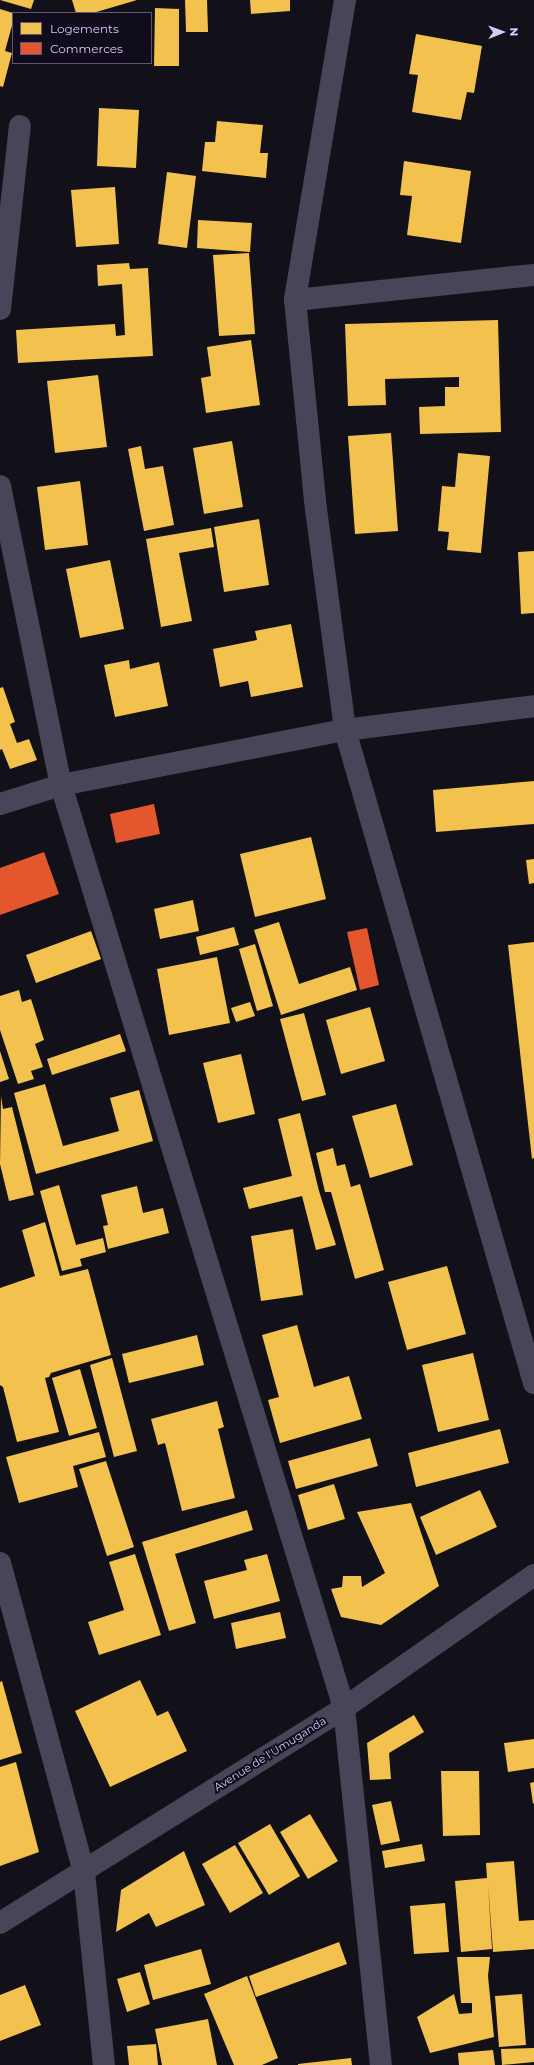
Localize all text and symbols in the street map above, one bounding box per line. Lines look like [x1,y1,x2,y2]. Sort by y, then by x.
legend [12,12,152,64]
north arrow [482,12,522,52]
text: Logements [50,21,119,36]
text: N [507,27,521,36]
text: Commerces [50,41,123,56]
street label: Avenue de l'Umuganda [211,1714,329,1794]

